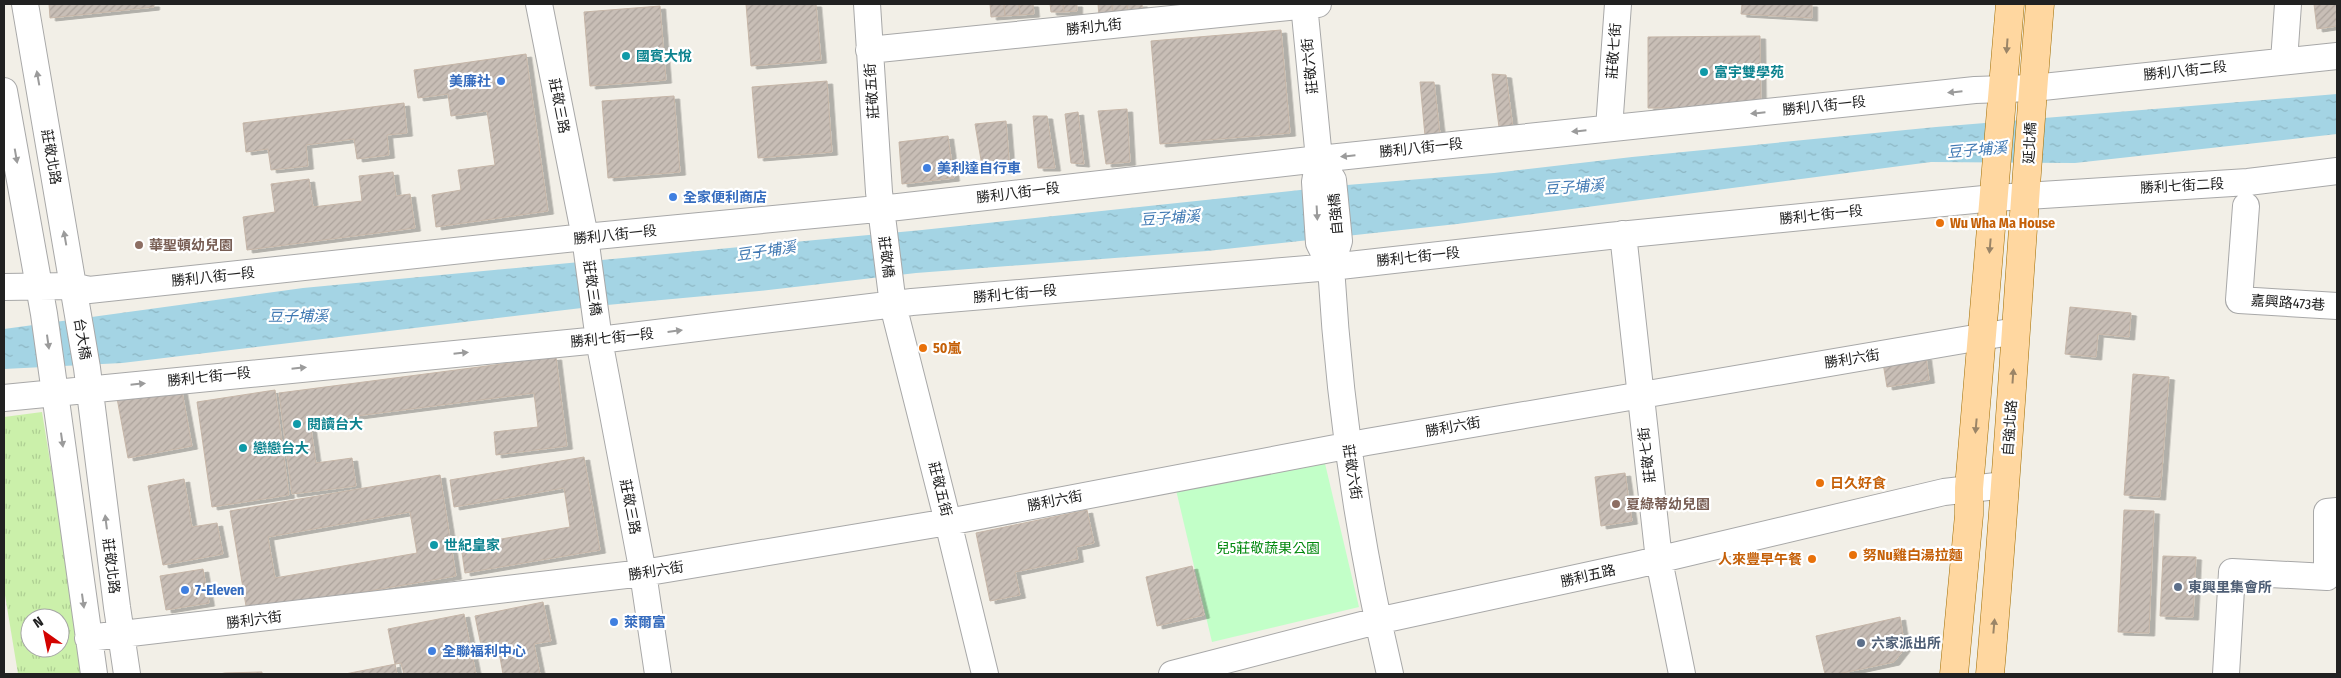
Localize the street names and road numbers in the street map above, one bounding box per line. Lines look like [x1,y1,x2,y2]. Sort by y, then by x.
street label: 勝利九街 [1065,16,1123,38]
street label: 莊敬七街 [1604,22,1624,80]
street label: 莊敬六街 [1299,37,1321,95]
street label: 勝利八街二段 [2142,58,2228,84]
street label: 莊敬五街 [862,62,882,120]
street label: 莊敬三路 [545,77,573,135]
street label: 勝利八街一段 [1781,93,1867,119]
street label: 延北橋 [2020,122,2040,164]
street label: 莊敬北路 [38,128,64,186]
street label: 勝利八街一段 [1378,135,1464,161]
street label: 勝利七街二段 [2140,175,2224,197]
street label: 勝利八街一段 [975,179,1061,207]
street label: 自強橋 [1326,192,1346,236]
street label: 勝利七街一段 [1778,202,1864,228]
street label: 勝利八街一段 [572,222,658,248]
street label: 莊敬橋 [875,235,897,279]
street label: 勝利七街一段 [1375,244,1461,270]
street label: 莊敬三橋 [580,259,604,317]
street label: 勝利八街一段 [170,264,256,290]
street label: 勝利七街一段 [972,282,1058,306]
street label: 嘉興路473巷 [2250,292,2326,314]
street label: 台大橋 [70,317,94,361]
street label: 勝利七街一段 [569,325,655,351]
street label: 勝利六街 [1823,346,1881,372]
street label: 勝利七街一段 [166,364,252,390]
street label: 自強北路 [2000,399,2020,457]
street label: 勝利六街 [1424,414,1482,440]
street label: 莊敬七街 [1635,426,1659,484]
street label: 莊敬六街 [1339,443,1365,501]
street label: 莊敬五街 [925,460,955,518]
street label: 莊敬三路 [616,478,644,536]
street label: 勝利六街 [1026,487,1084,515]
street label: 莊敬北路 [99,537,123,595]
street label: 勝利六街 [627,558,685,584]
street label: 勝利五路 [1559,561,1617,591]
street label: 勝利六街 [225,608,283,632]

